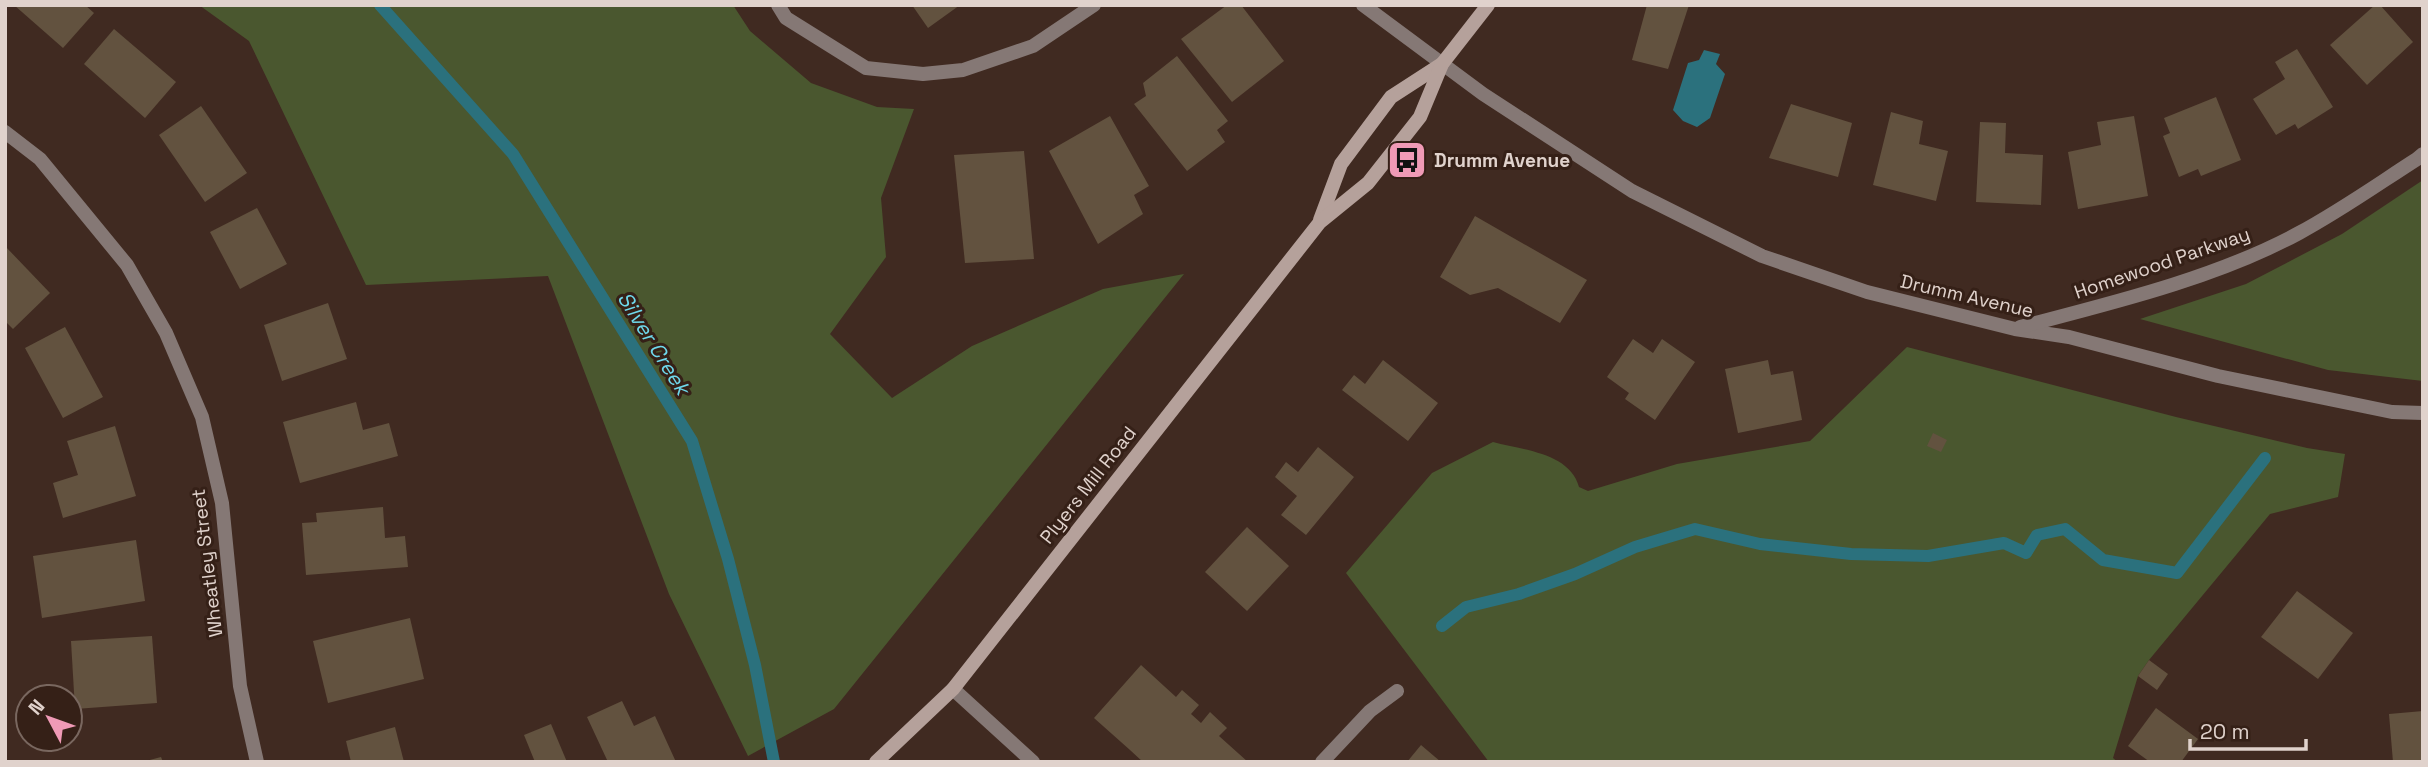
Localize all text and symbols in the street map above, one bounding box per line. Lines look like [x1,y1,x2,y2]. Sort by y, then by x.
bus stop icon: Drumm Avenue [1386,139,1428,181]
place label: Drumm Avenue [1434,148,1570,173]
street label: Homewood Parkway [2071,221,2253,305]
street label: Drumm Avenue [1898,269,2036,323]
water label: Silver Creek [612,286,698,402]
street label: Plyers Mill Road [1034,421,1142,549]
street label: Wheatley Street [186,488,228,638]
north arrow [14,683,84,753]
text: N [23,694,50,720]
scale bar [2190,708,2306,752]
text: 20 m [2200,718,2250,745]

